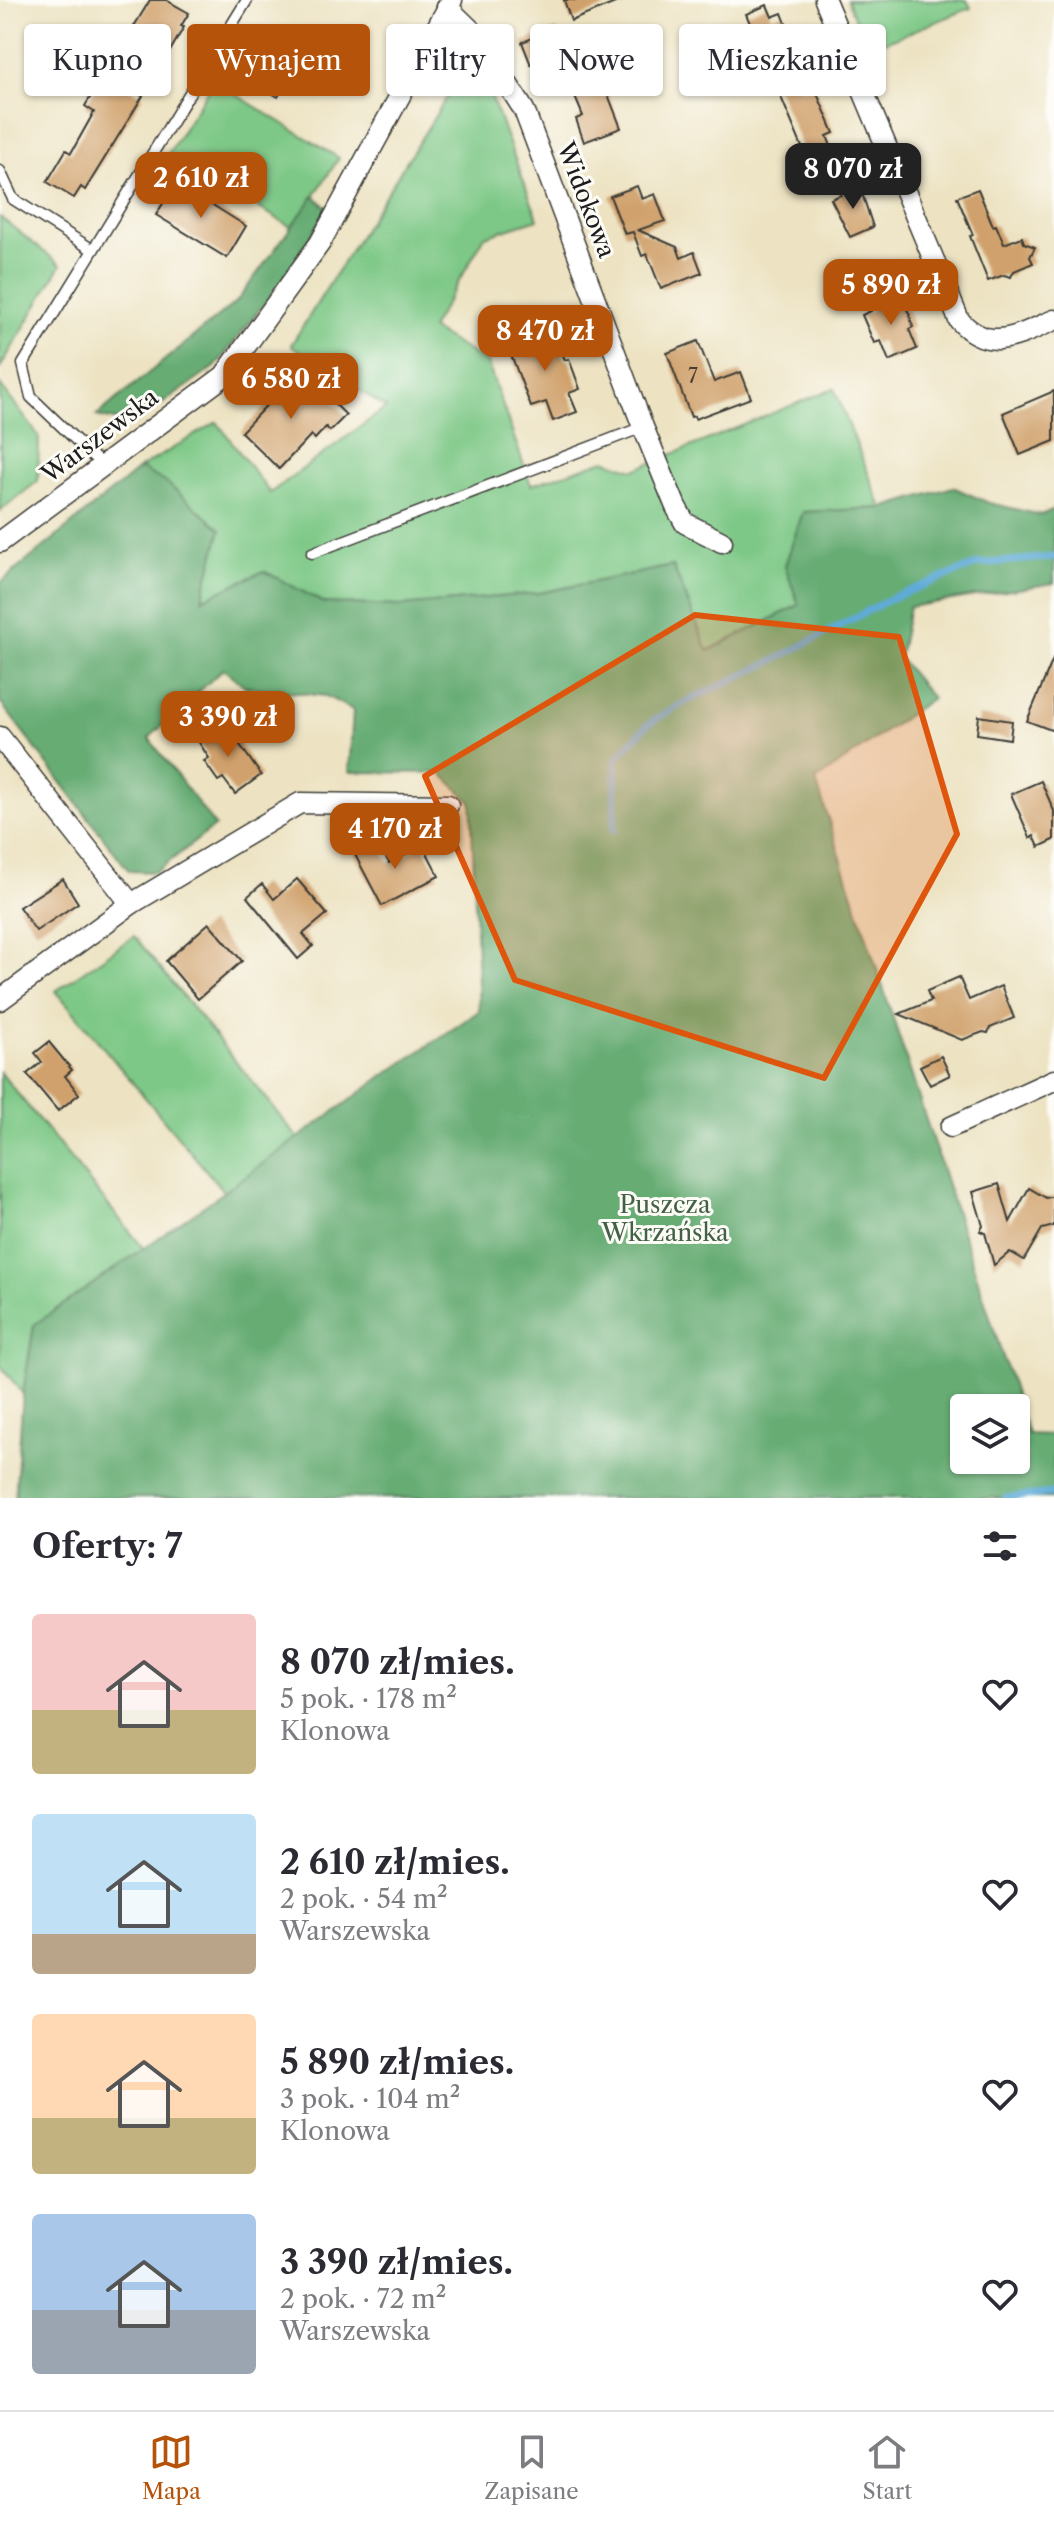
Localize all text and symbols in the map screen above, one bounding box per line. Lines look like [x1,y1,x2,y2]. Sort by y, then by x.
chip: Kupno [24,24,171,96]
chip: Wynajem [187,24,370,96]
chip: Filtry [386,24,514,96]
chip: Nowe [530,24,663,96]
chip: Mieszkanie [679,24,886,96]
street label: Widokowa [551,137,622,262]
pin: 8 070 zł [770,143,936,211]
pin: 2 610 zł [118,152,284,220]
text: 8 070 zł [803,153,903,185]
text: 2 610 zł [153,162,249,194]
pin: 5 890 zł [808,259,974,327]
text: 5 890 zł [841,269,941,301]
pin: 8 470 zł [462,305,628,373]
text: 8 470 zł [496,315,594,347]
pin: 6 580 zł [208,353,374,421]
text: 6 580 zł [241,363,341,395]
house number: 7 [688,364,698,388]
street label: Warszewska [35,382,164,490]
pin: 3 390 zł [145,691,311,759]
text: 3 390 zł [179,701,277,733]
pin: 4 170 zł [312,803,478,871]
text: 4 170 zł [348,813,442,845]
park label: Puszcza Wkrzańska [600,1190,729,1247]
map controls [950,1394,1030,1474]
button: layers [950,1394,1030,1474]
icon: filters [978,1524,1022,1568]
text: Oferty: 7 [32,1525,183,1567]
text: 8 070 zł/mies. [280,1641,515,1683]
icon: home [96,1646,192,1742]
icon: heart [978,1672,1022,1716]
text: 5 pok. · 178 m² [280,1683,457,1715]
text: Klonowa [280,1715,390,1747]
text: 2 610 zł/mies. [280,1841,510,1883]
icon: home [96,1846,192,1942]
icon: heart [978,1872,1022,1916]
text: 2 pok. · 54 m² [280,1883,448,1915]
text: Warszewska [280,1915,430,1947]
text: 5 890 zł/mies. [280,2041,514,2083]
icon: home [96,2046,192,2142]
icon: heart [978,2072,1022,2116]
text: 3 pok. · 104 m² [280,2083,460,2115]
text: Klonowa [280,2115,390,2147]
text: 3 390 zł/mies. [280,2241,513,2283]
icon: home [96,2246,192,2342]
icon: heart [978,2272,1022,2316]
text: 2 pok. · 72 m² [280,2283,446,2315]
text: Warszewska [280,2315,430,2347]
tab: Mapa [142,2430,201,2505]
tab: Zapisane [485,2430,579,2505]
tab: Start [862,2430,912,2505]

